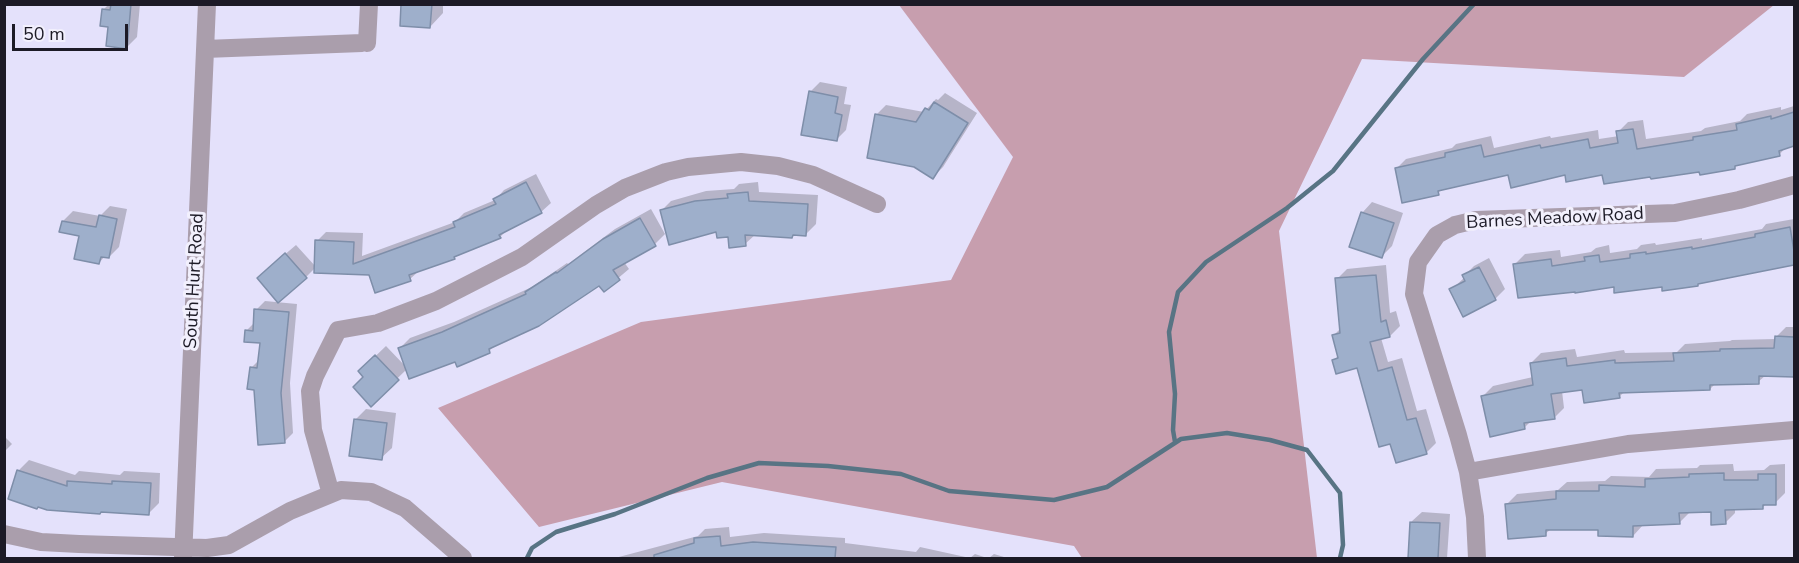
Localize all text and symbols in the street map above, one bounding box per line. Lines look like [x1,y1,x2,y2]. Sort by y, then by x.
scale bar [15,12,130,50]
text: 50 m [23,22,65,46]
street label: Barnes Meadow Road [1466,204,1644,234]
street label: South Hurt Road [181,213,209,349]

